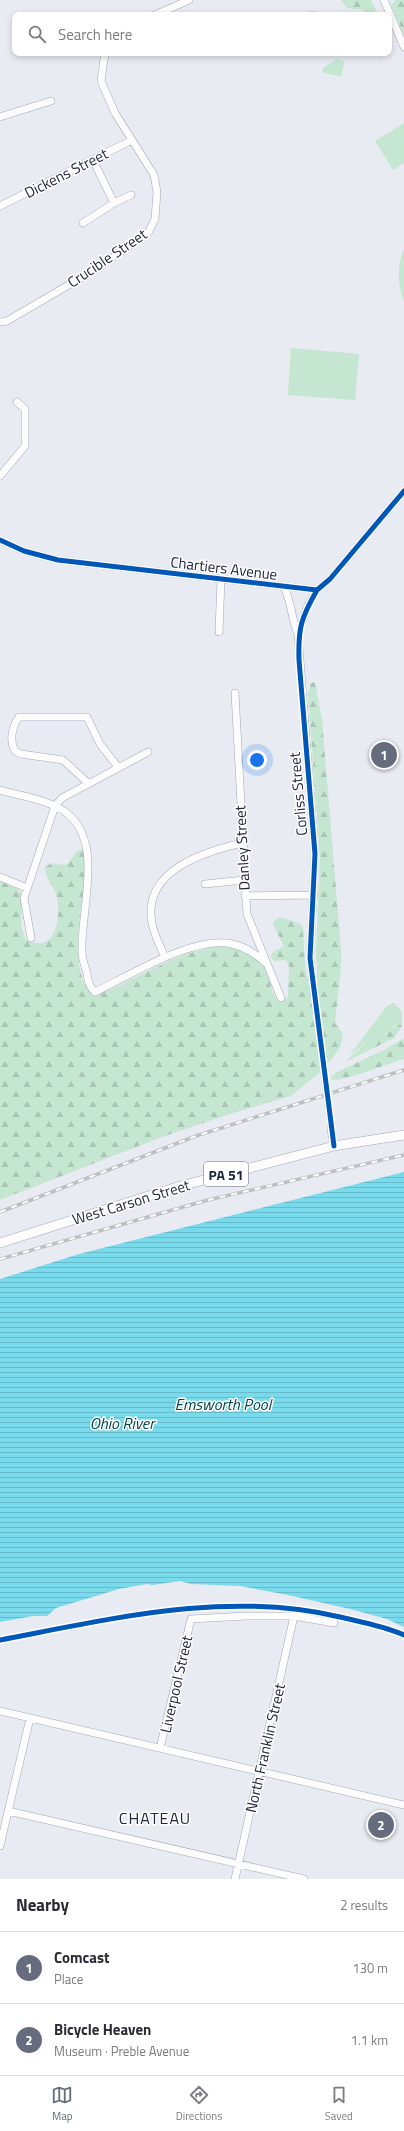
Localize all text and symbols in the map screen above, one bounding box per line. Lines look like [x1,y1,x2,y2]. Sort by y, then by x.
search box [12,12,392,56]
icon: search [26,23,48,45]
text: Search here [58,23,132,46]
street label: Dickens Street [20,142,112,204]
street label: Crucible Street [62,222,152,293]
street label: Chartiers Avenue [169,550,279,586]
pin: 1 [371,740,397,770]
your location [247,750,267,770]
street label: Corliss Street [283,751,313,837]
street label: Danley Street [228,804,256,891]
road number: PA 51 [204,1162,248,1186]
street label: West Carson Street [69,1173,193,1231]
water label: Emsworth Pool [175,1392,273,1416]
water label: Ohio River [90,1411,156,1435]
street label: Liverpool Street [154,1632,199,1735]
street label: North Franklin Street [239,1680,291,1815]
district label: CHATEAU [119,1806,191,1830]
pin: 2 [368,1810,394,1840]
text: Nearby [16,1892,69,1918]
text: 2 results [340,1895,388,1915]
text: Comcast [54,1946,110,1969]
text: 1 [25,1958,33,1978]
text: 130 m [352,1958,388,1978]
text: Place [54,1969,83,1989]
text: Bicycle Heaven [54,2018,151,2041]
text: 2 [25,2030,33,2050]
text: 1.1 km [351,2030,388,2050]
text: Museum · Preble Avenue [54,2041,189,2061]
tab: Map [51,2084,73,2124]
tab: Directions [176,2084,222,2124]
tab: Saved [325,2084,353,2124]

